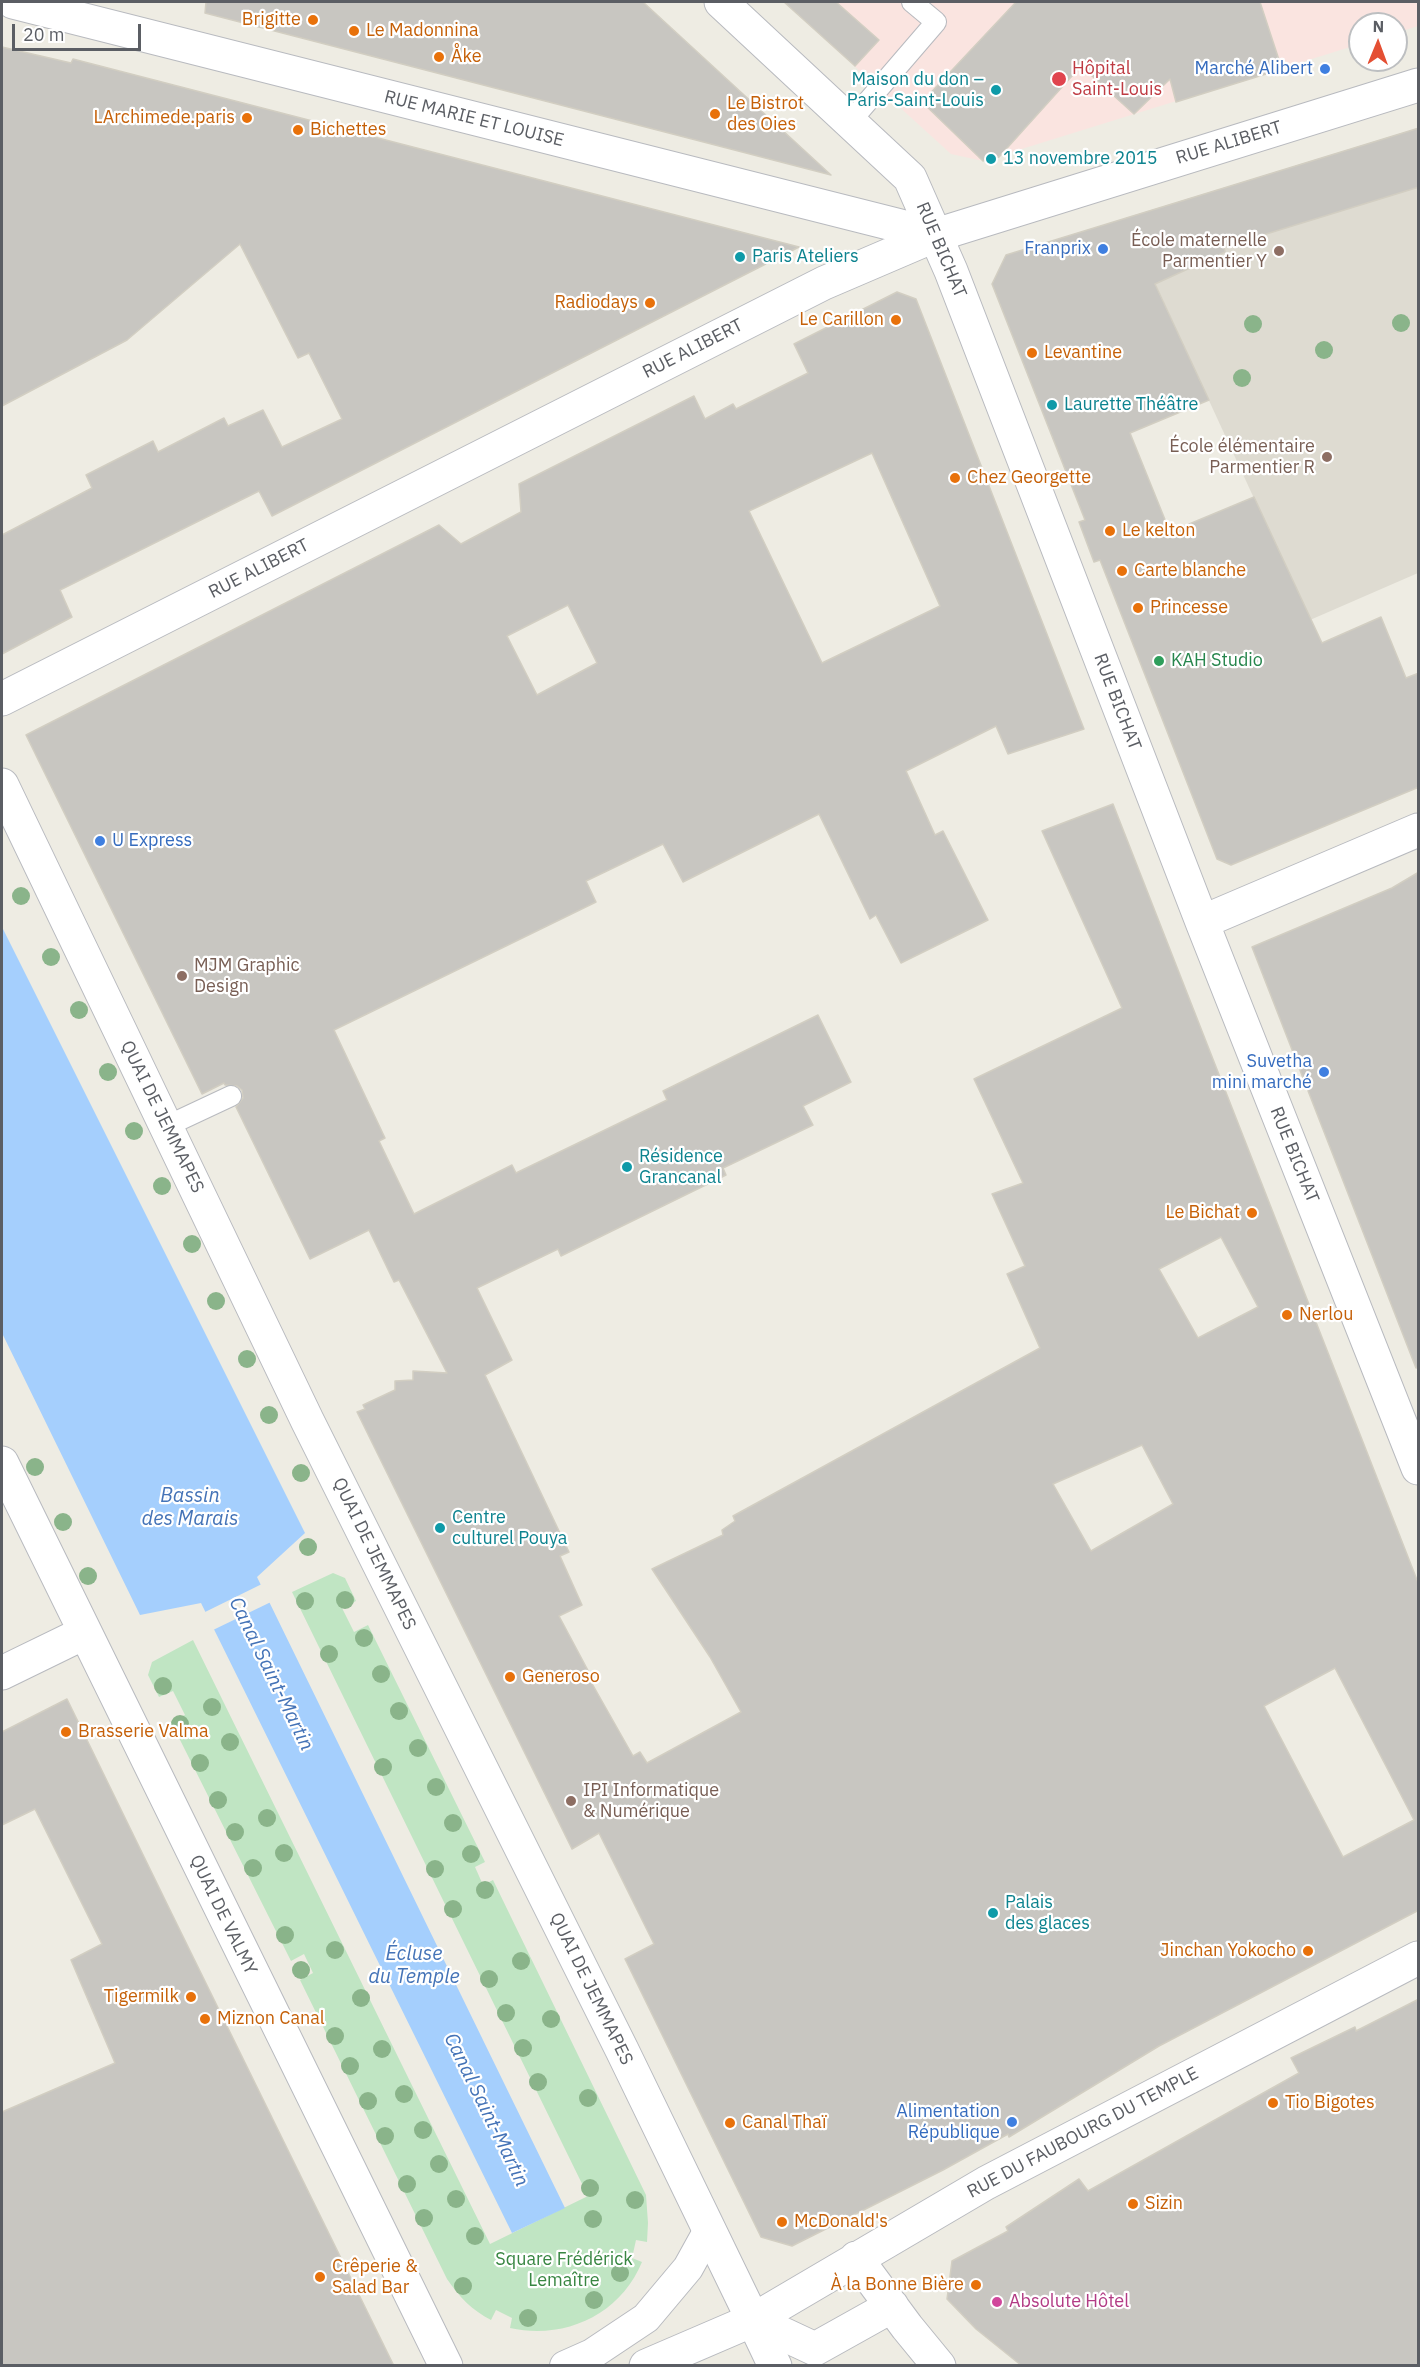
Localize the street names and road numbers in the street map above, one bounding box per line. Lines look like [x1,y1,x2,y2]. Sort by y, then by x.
street label: RUE MARIE ET LOUISE [382,86,566,152]
street label: RUE ALIBERT [1173,117,1285,169]
street label: RUE BICHAT [911,199,971,301]
street label: RUE ALIBERT [639,314,747,384]
street label: RUE ALIBERT [205,534,313,604]
street label: RUE BICHAT [1089,651,1145,753]
street label: QUAI DE JEMMAPES [116,1037,208,1197]
street label: RUE BICHAT [1265,1104,1323,1206]
street label: QUAI DE JEMMAPES [328,1474,420,1634]
street label: QUAI DE VALMY [185,1852,261,1978]
street label: QUAI DE JEMMAPES [545,1909,637,2069]
street label: RUE DU FAUBOURG DU TEMPLE [964,2063,1202,2203]

